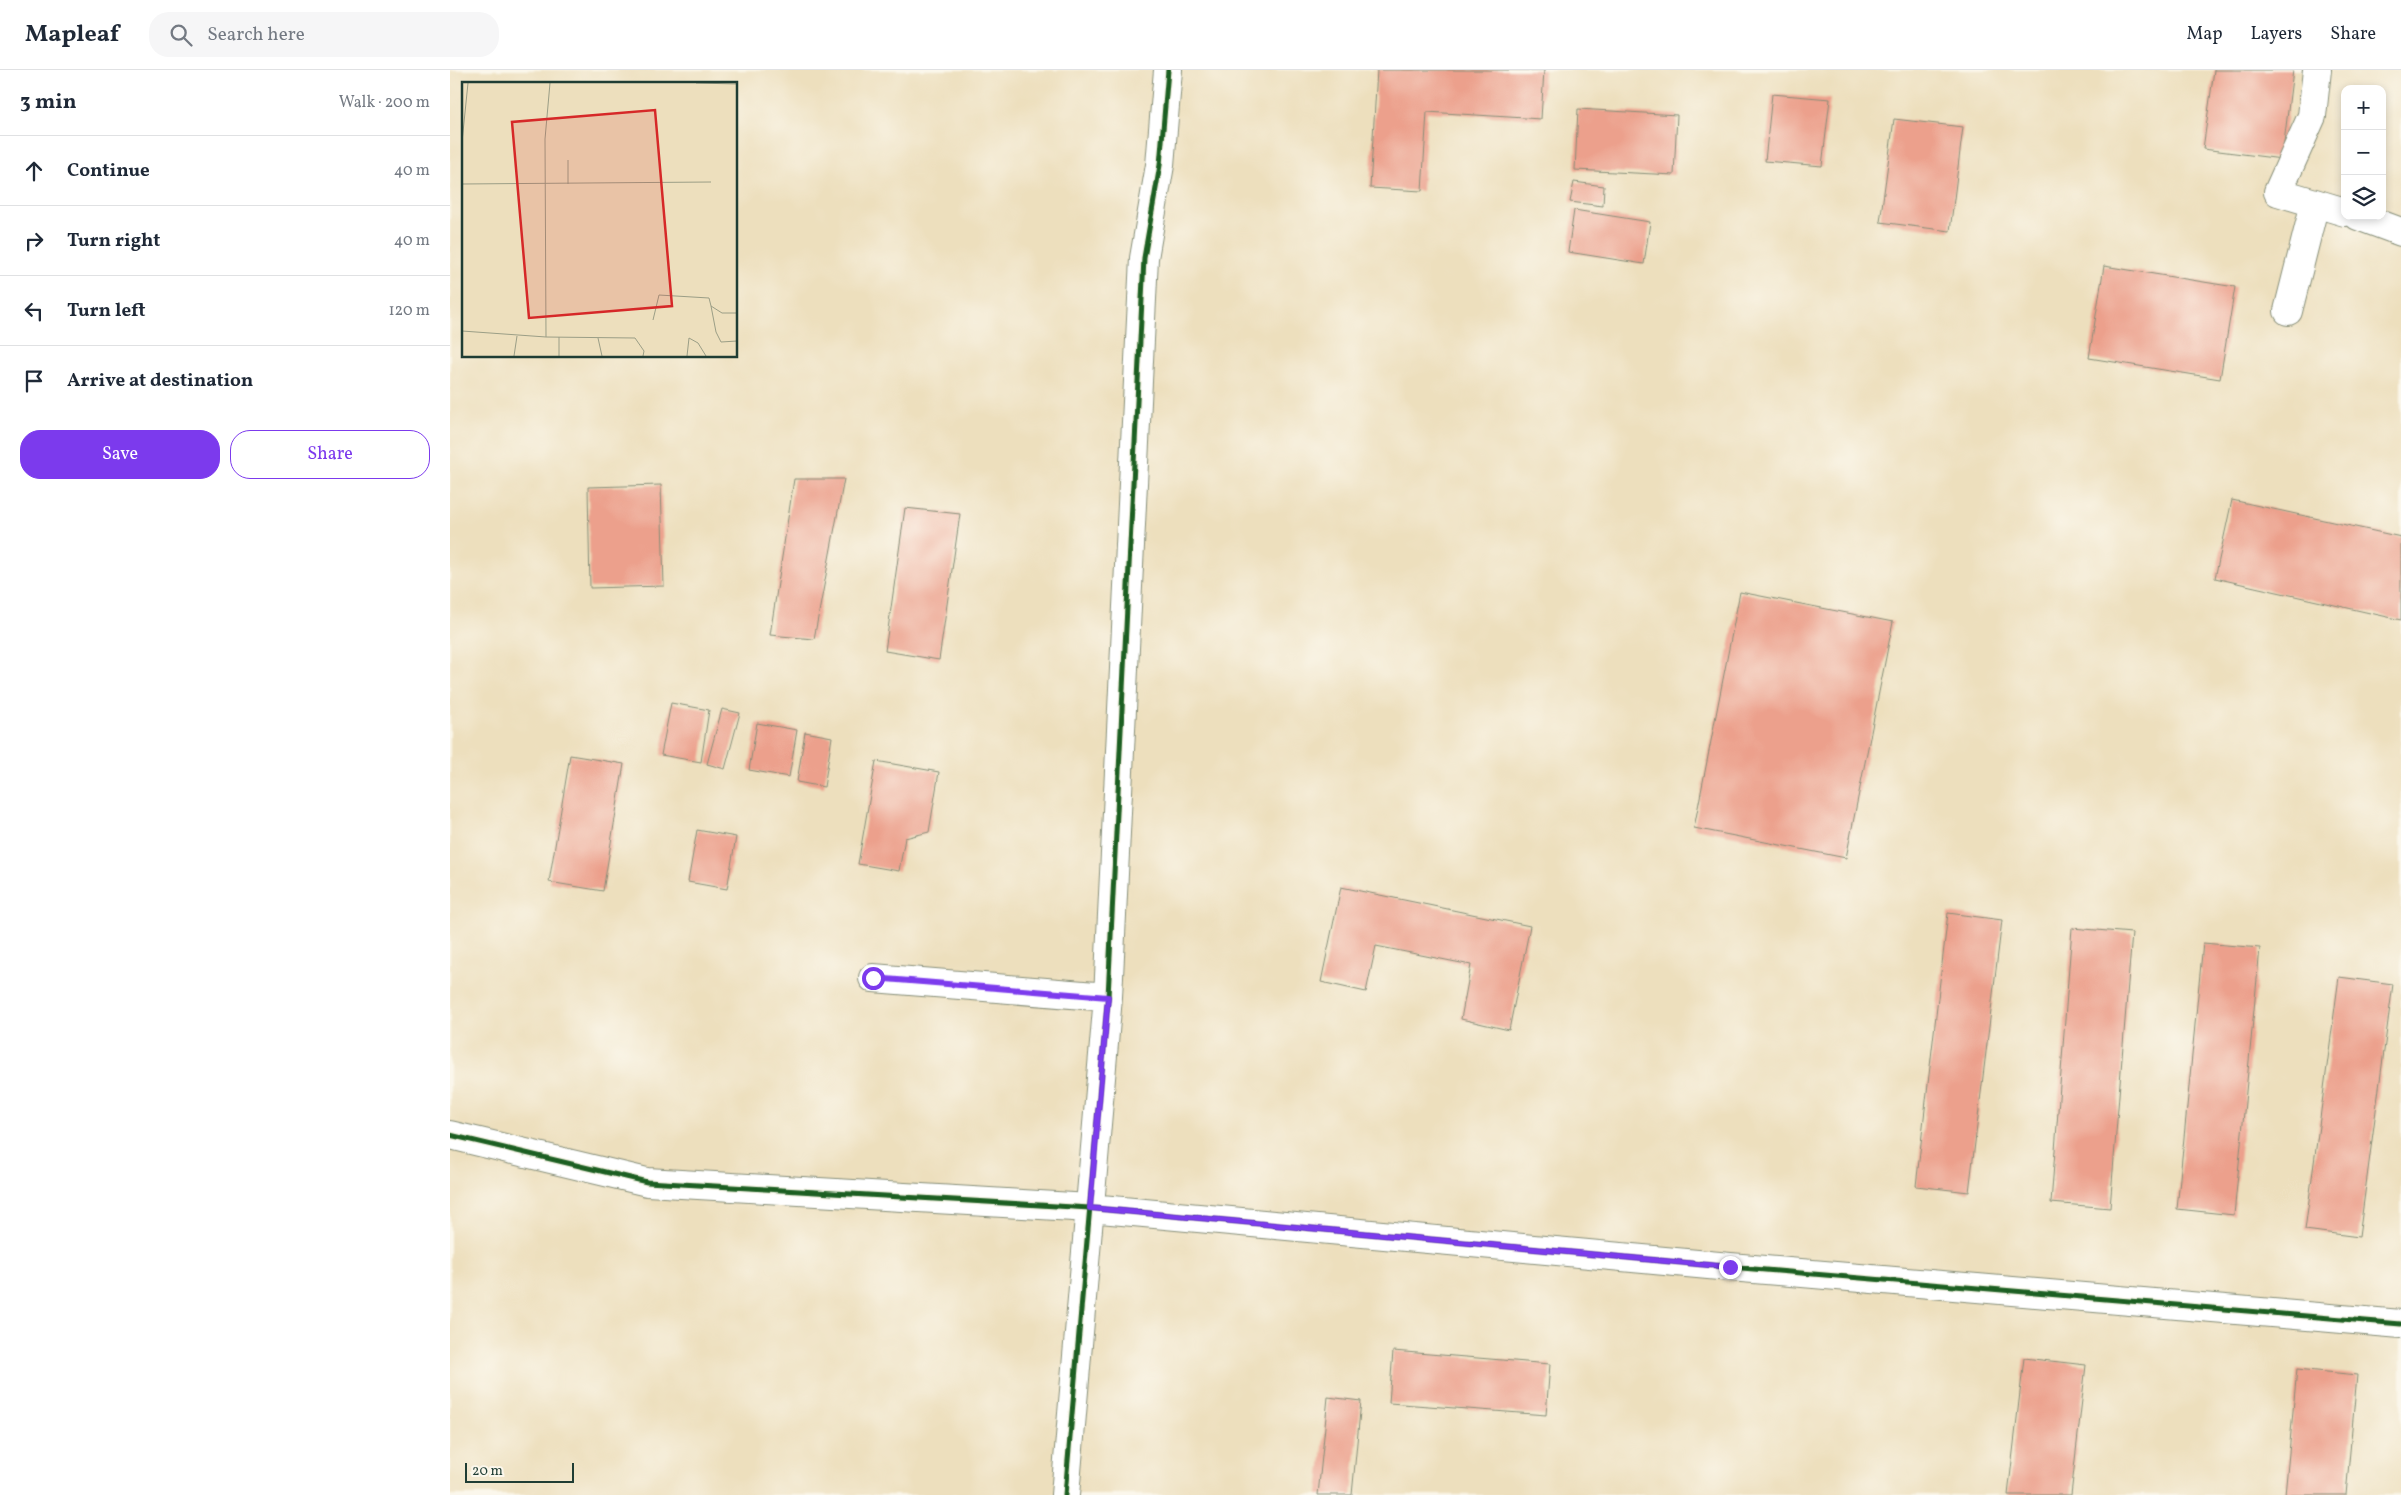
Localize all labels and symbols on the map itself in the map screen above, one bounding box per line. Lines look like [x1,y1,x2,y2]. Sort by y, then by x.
inset map [462,82,738,358]
route start [862,967,885,990]
route end [1719,1256,1742,1279]
scale bar [465,1460,574,1483]

